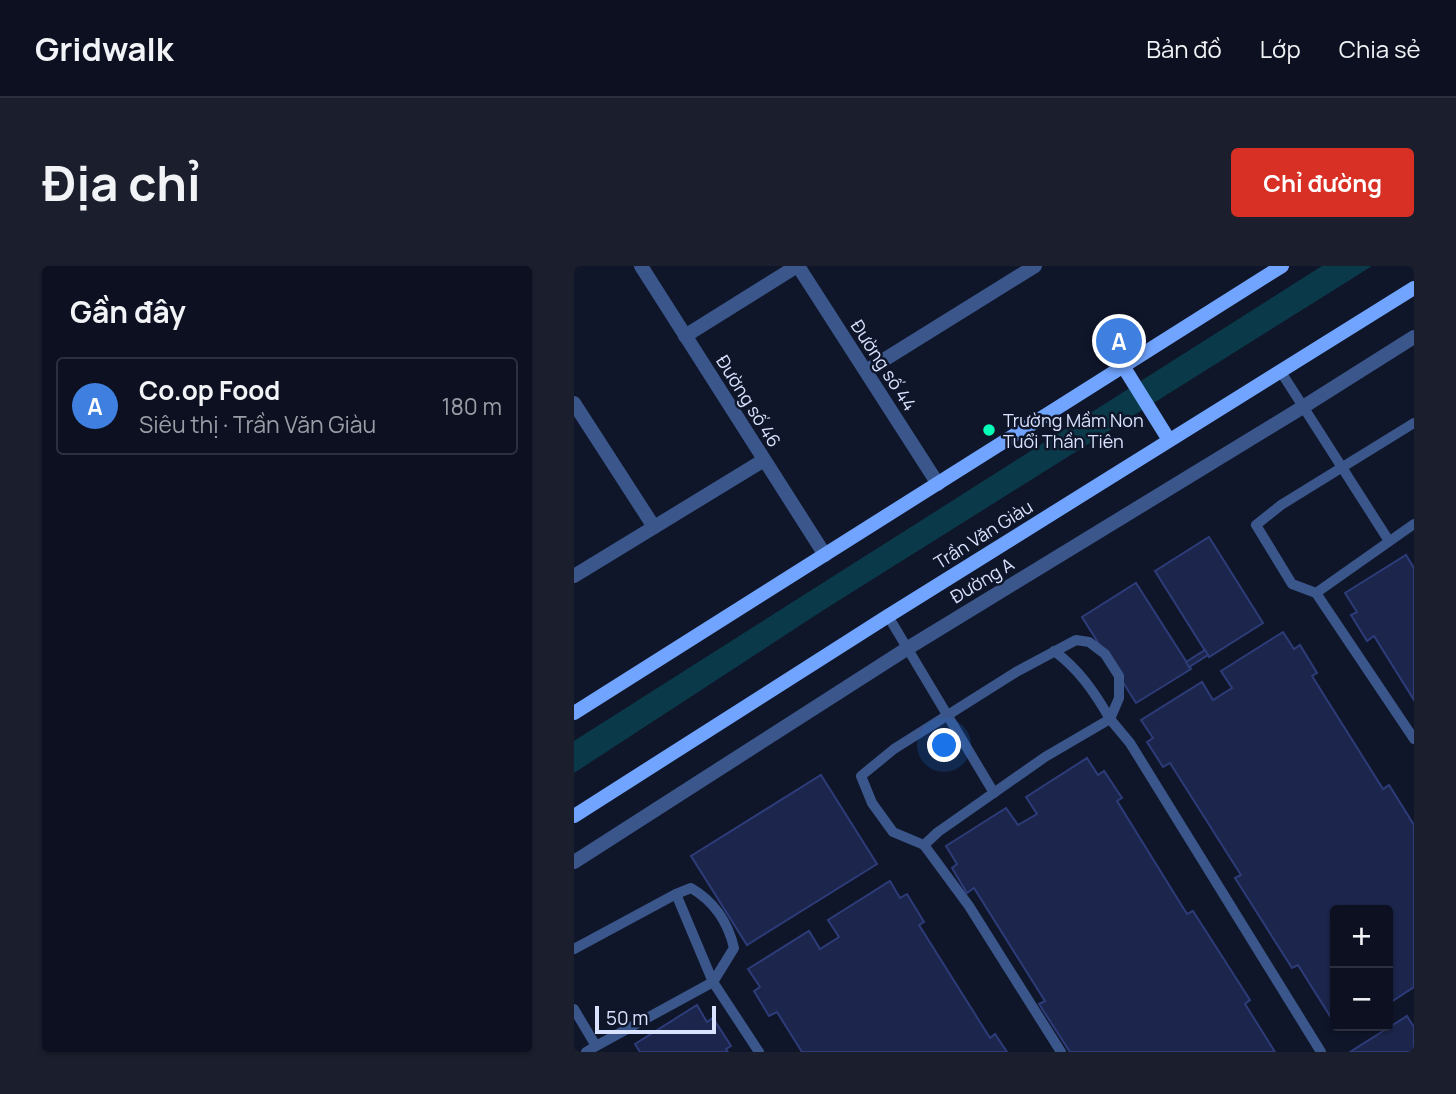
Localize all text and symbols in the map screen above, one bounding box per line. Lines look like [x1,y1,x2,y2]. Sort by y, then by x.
text: Gridwalk [35,26,173,71]
text: Bản đồ [1146,32,1222,65]
text: Lớp [1260,32,1301,65]
text: Chia sẻ [1339,32,1421,65]
button: Chỉ đường [1231,148,1414,217]
text: Địa chỉ [42,149,201,216]
text: Gần đây [70,291,186,332]
street label: Đường số 44 [846,315,922,415]
pin: A [1096,315,1142,367]
street label: Đường số 46 [711,351,787,451]
text: Co.op Food [139,372,280,408]
text: A [87,390,103,422]
text: 180 m [442,390,502,422]
text: Siêu thị · Trần Văn Giàu [139,408,376,440]
place label: Trường Mầm Non Tuổi Thần Tiên [1003,408,1144,453]
marker: Trường Mầm Non Tuổi Thần Tiên [981,422,997,438]
street label: Trần Văn Giàu [929,494,1037,574]
street label: Đường A [946,551,1019,608]
your location [927,728,961,762]
map controls [1330,905,1393,1031]
button: + [1330,905,1393,968]
button: − [1330,968,1393,1031]
scale bar [595,1003,716,1035]
text: 50 m [606,1005,648,1031]

